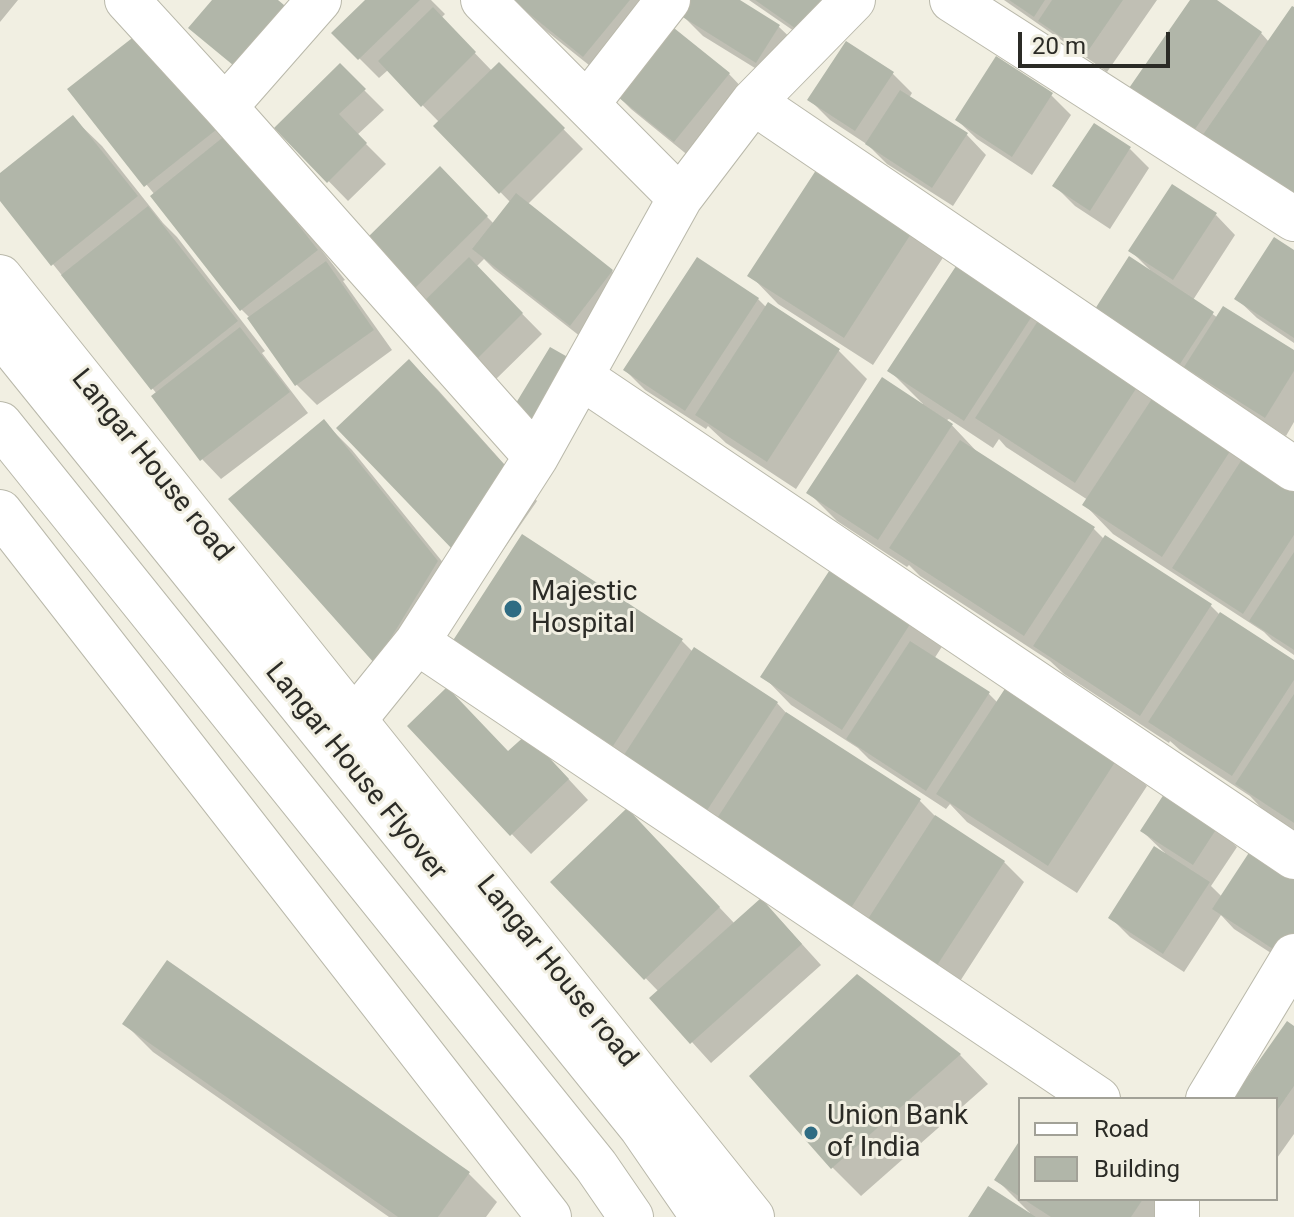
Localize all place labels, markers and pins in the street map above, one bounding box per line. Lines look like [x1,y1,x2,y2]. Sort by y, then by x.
place label: Majestic Hospital [531,576,637,642]
marker: Majestic Hospital [502,598,524,620]
place label: Union Bank of India [827,1100,968,1166]
marker: Union Bank of India [802,1124,820,1142]

